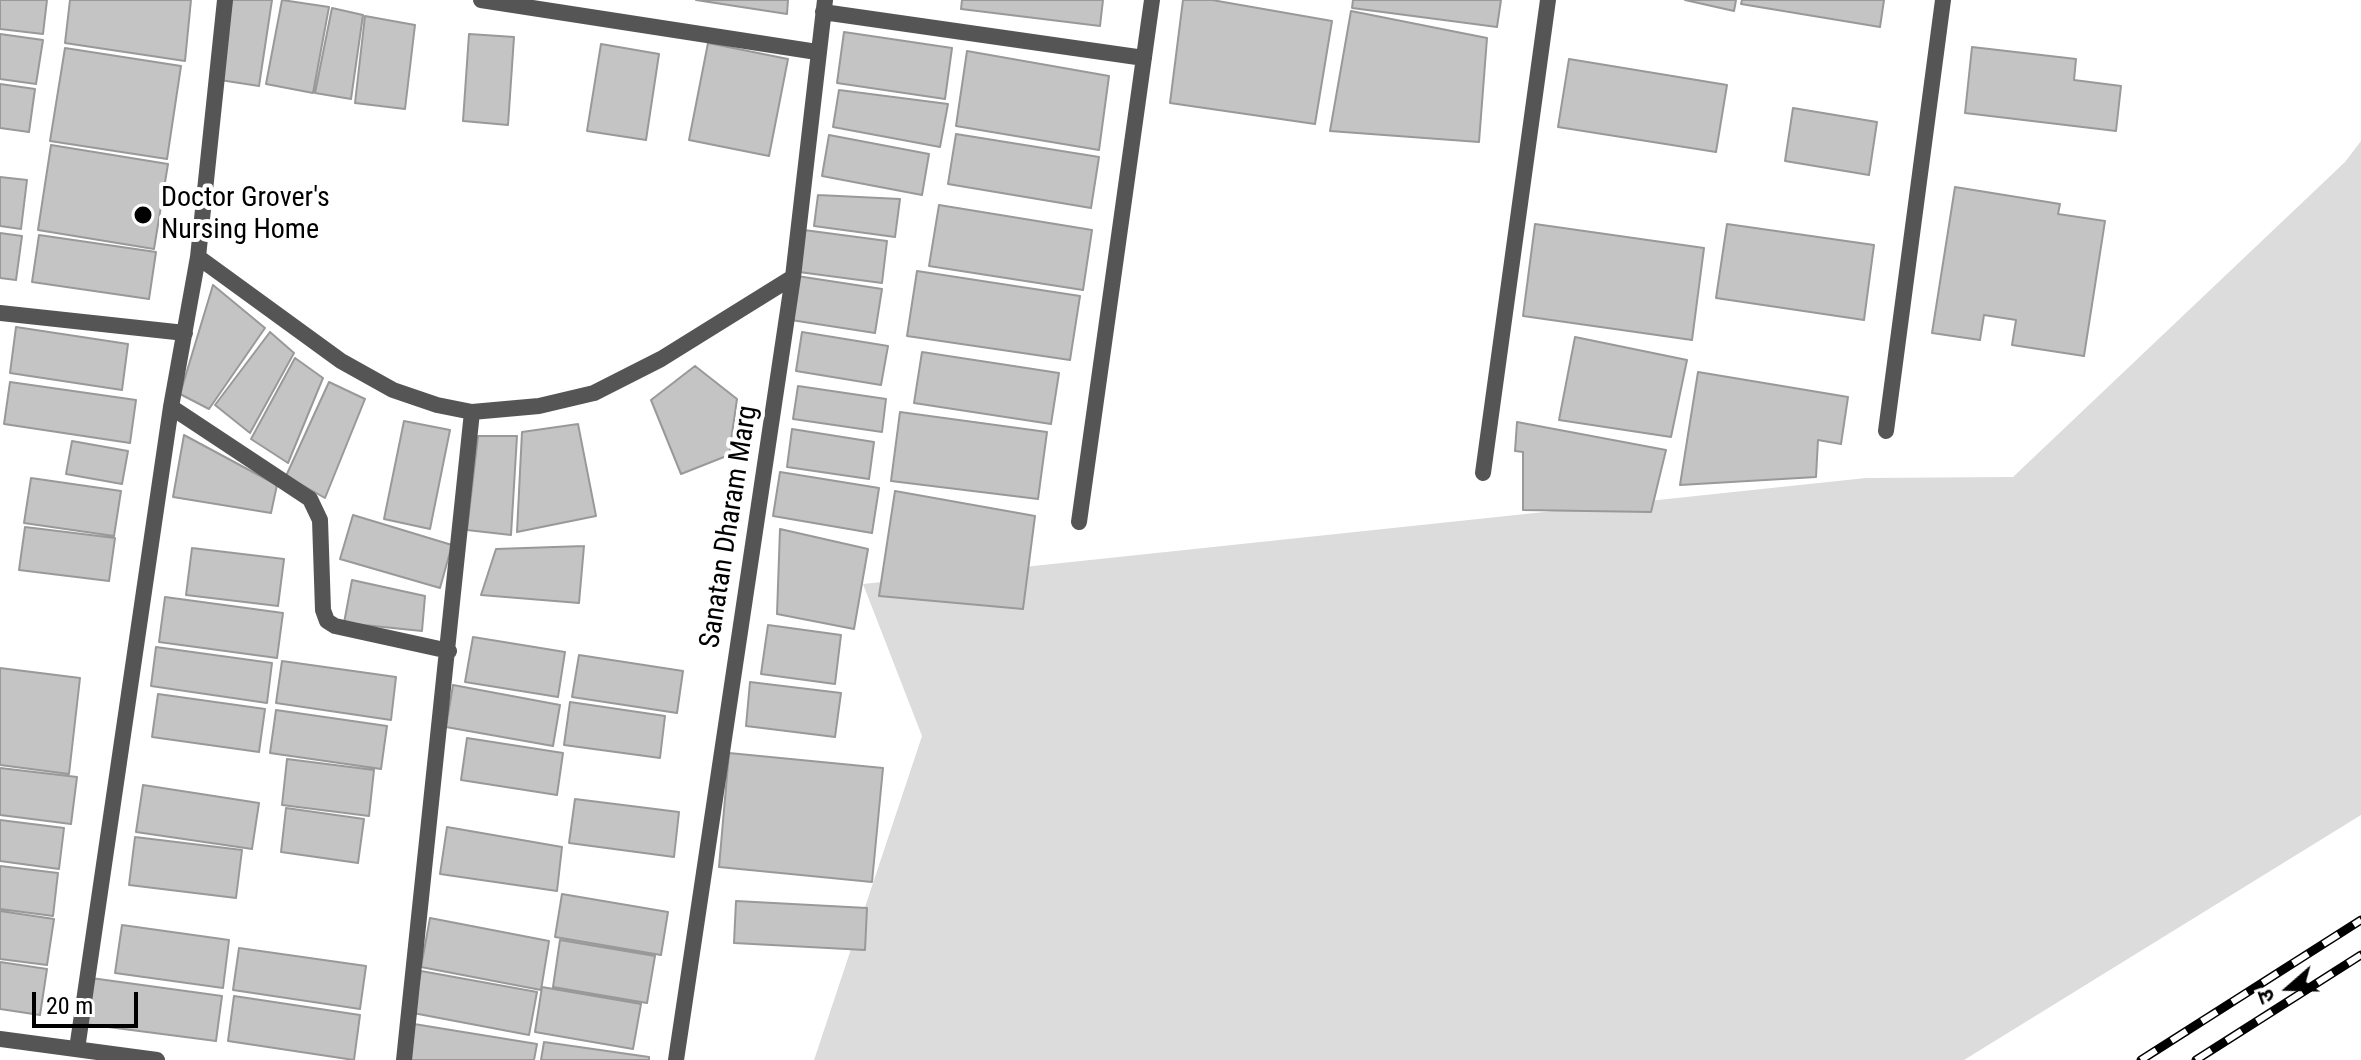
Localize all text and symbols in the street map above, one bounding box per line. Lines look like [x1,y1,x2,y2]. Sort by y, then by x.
place label: Doctor Grover's Nursing Home [161,182,330,248]
marker: Doctor Grover's Nursing Home [132,204,154,226]
street label: Sanatan Dharam Marg [694,403,766,651]
north arrow [2249,948,2329,1028]
scale bar [36,976,142,1026]
text: उ [2252,986,2280,1007]
text: 20 m [46,992,93,1020]

